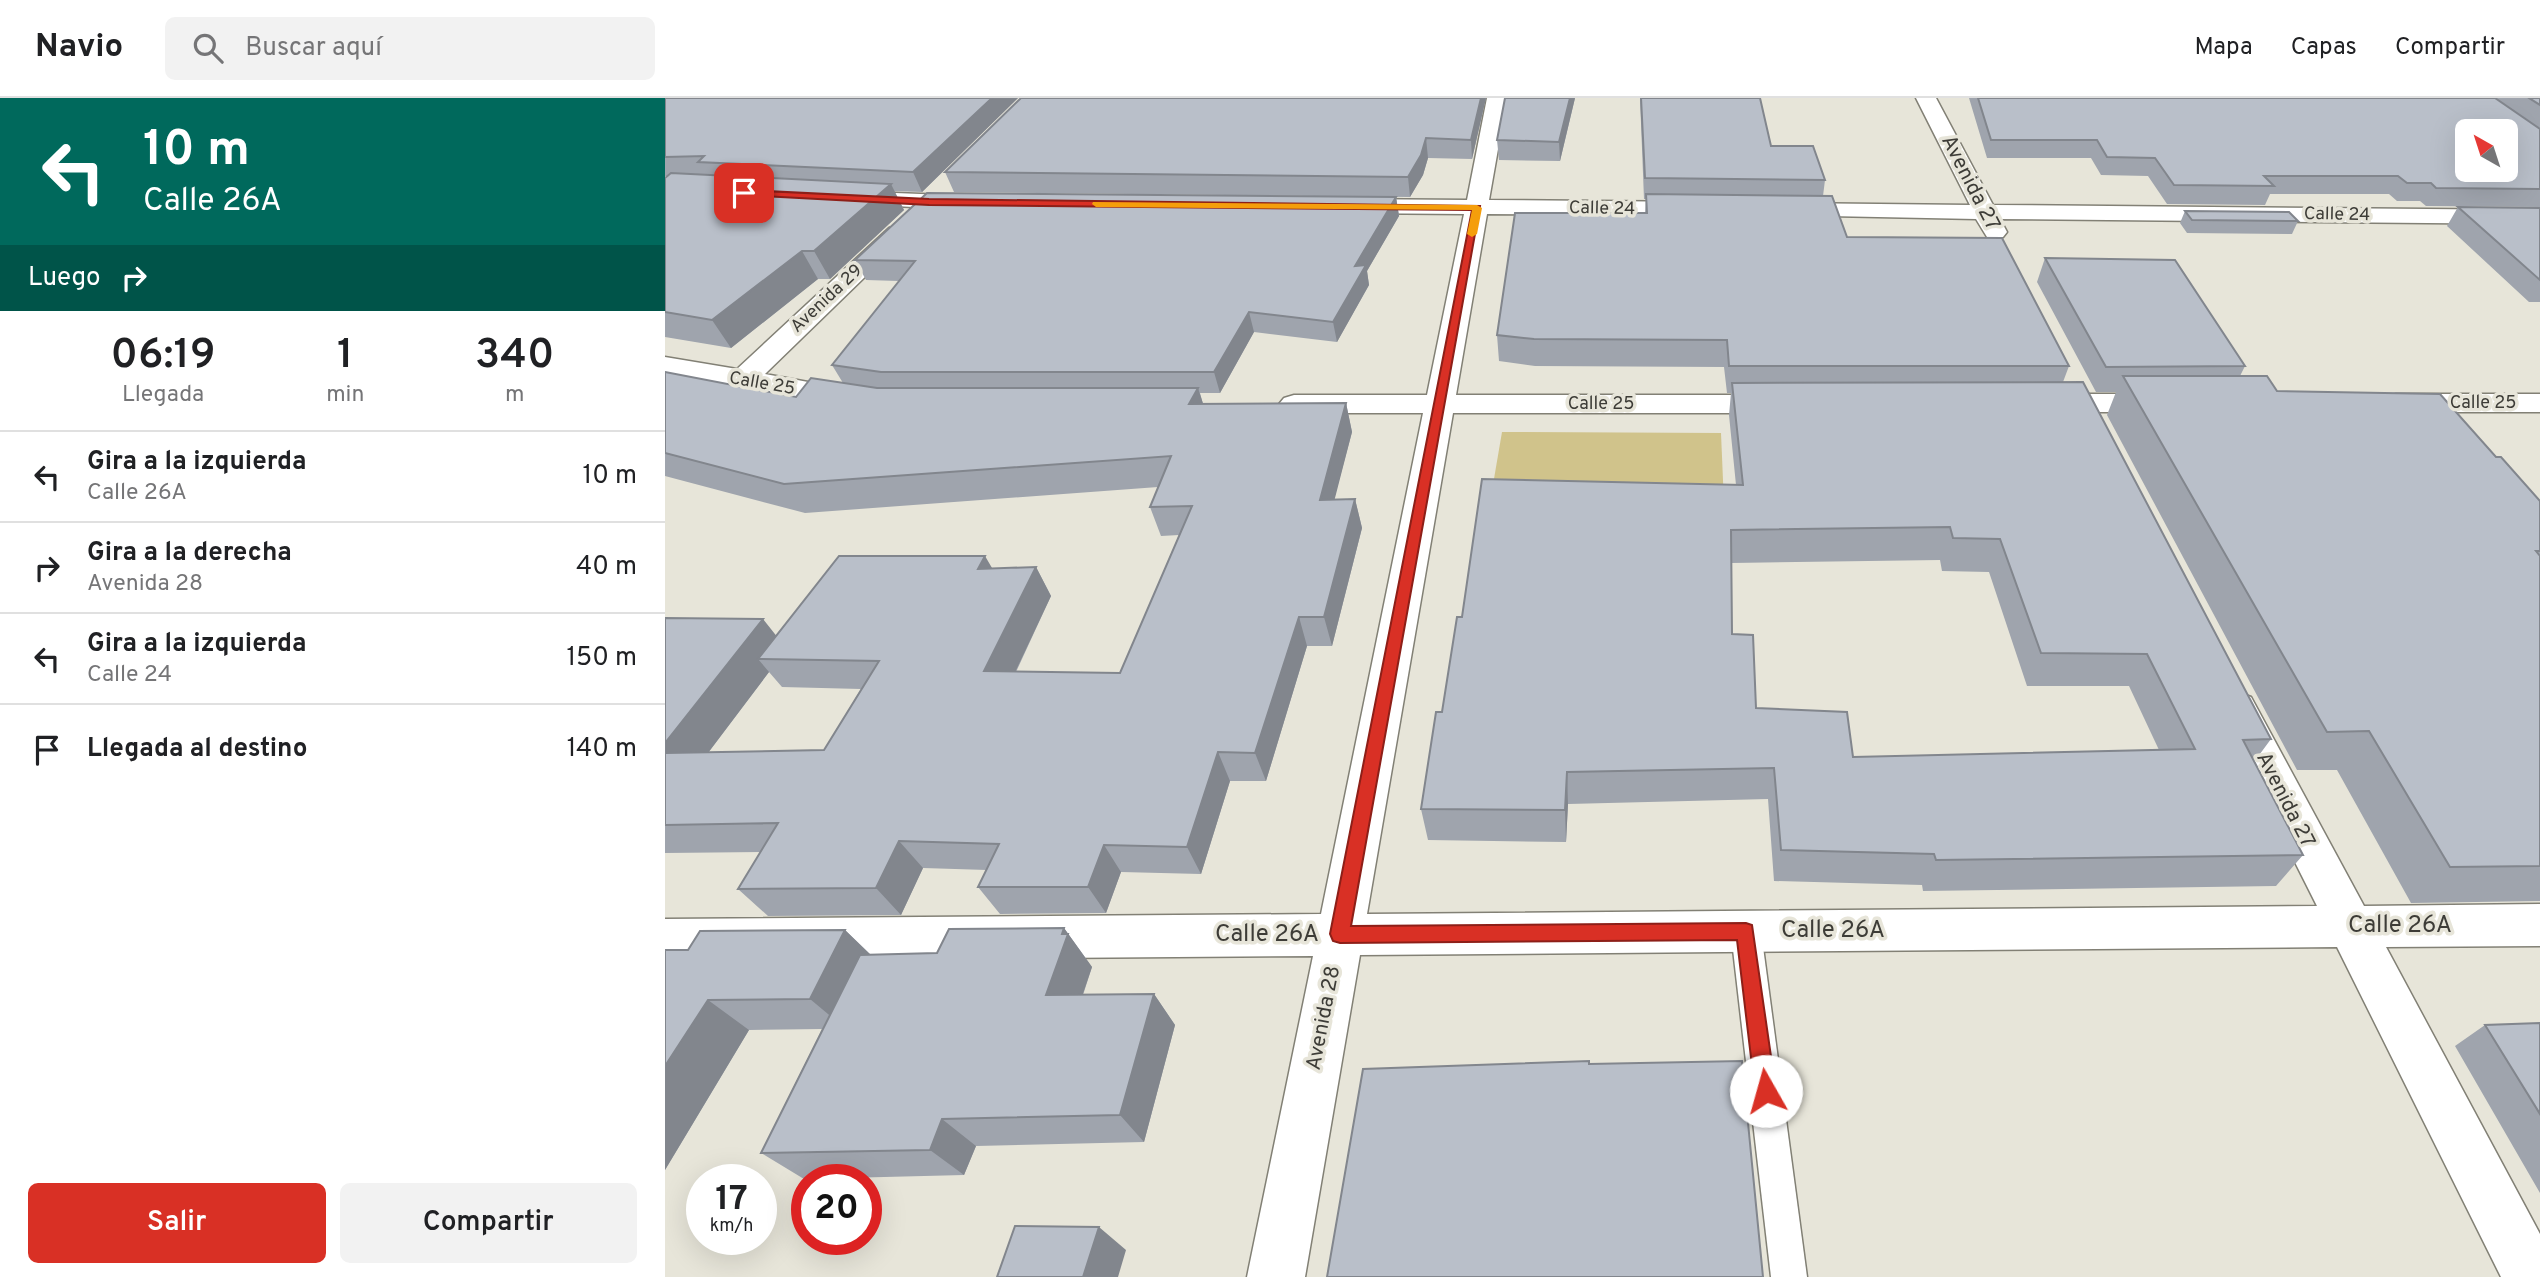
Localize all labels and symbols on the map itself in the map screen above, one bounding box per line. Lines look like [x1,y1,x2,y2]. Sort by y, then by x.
north arrow [2455,119,2518,182]
street label: Avenida 27 [1934,131,2006,235]
pin [714,163,774,223]
street label: Calle 24 [1569,197,1635,221]
street label: Calle 24 [2304,203,2370,227]
street label: Avenida 29 [786,260,868,338]
street label: Calle 25 [727,367,797,401]
street label: Calle 25 [2450,392,2516,415]
street label: Calle 25 [1568,393,1634,416]
street label: Avenida 27 [2249,748,2321,852]
street label: Calle 26A [2348,911,2452,941]
street label: Calle 26A [1781,916,1885,946]
street label: Calle 26A [1215,920,1319,950]
street label: Avenida 28 [1301,963,1347,1073]
position arrow [1729,1054,1803,1128]
speed limit sign: 20 [791,1164,882,1255]

